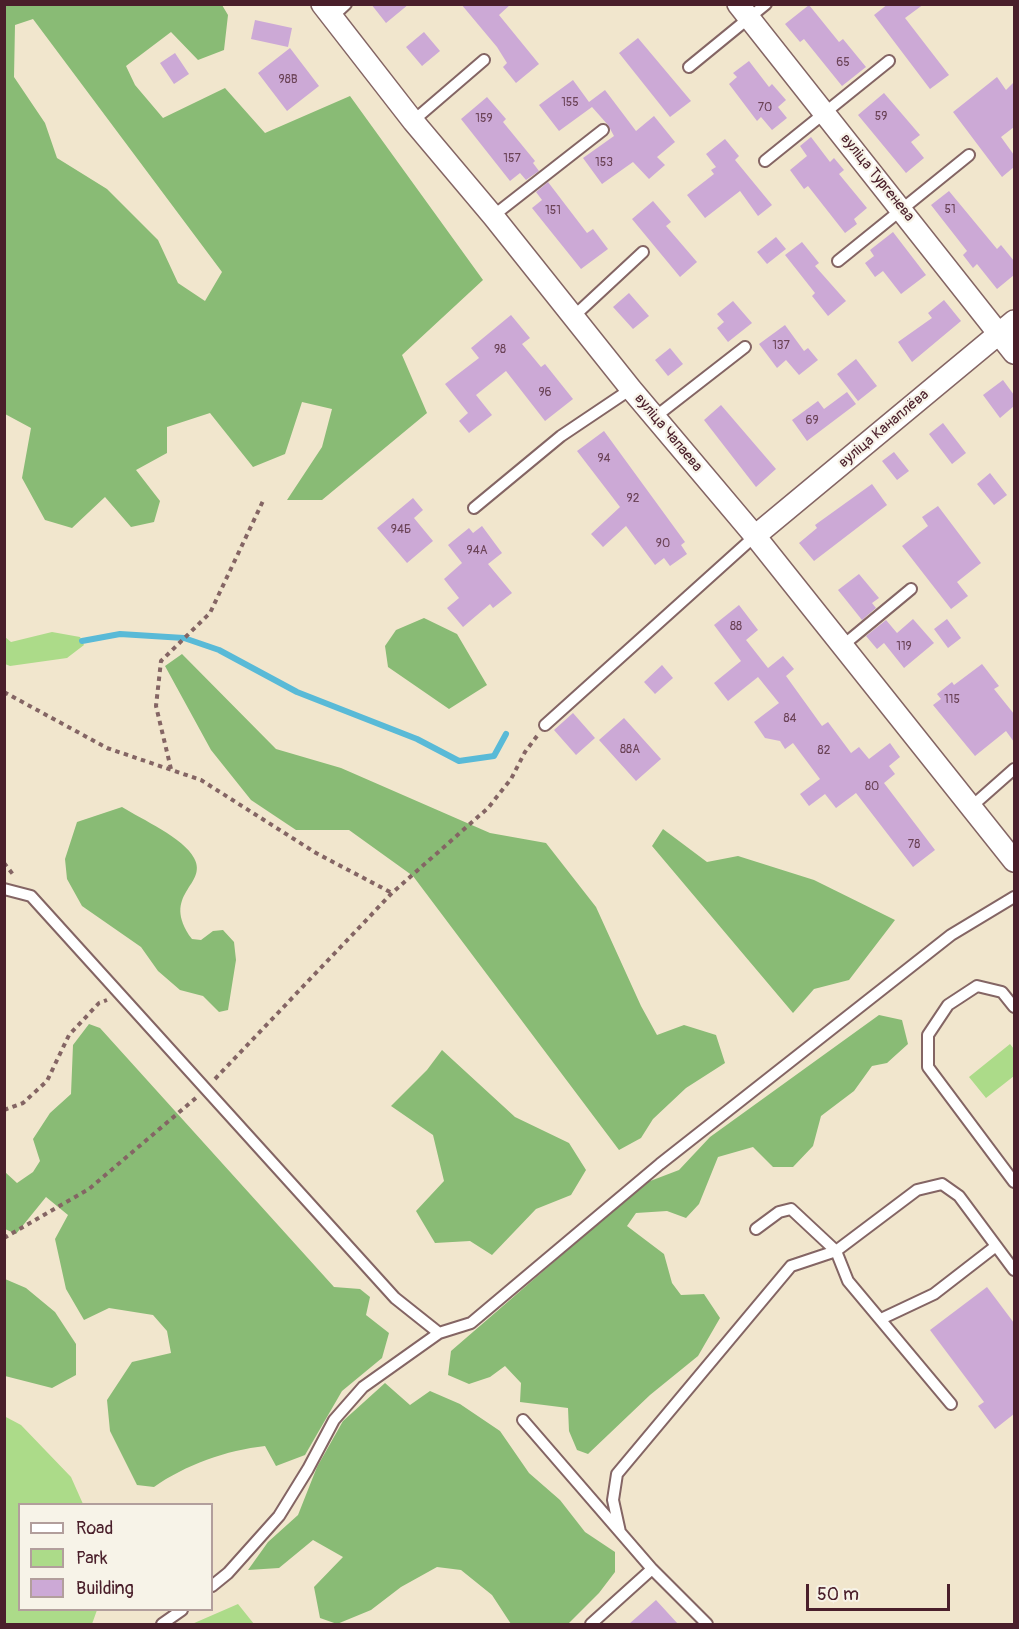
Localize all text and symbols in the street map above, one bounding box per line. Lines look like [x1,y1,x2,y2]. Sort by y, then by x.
house number: 65 [836,56,850,70]
house number: 98В [278,73,298,87]
house number: 155 [561,96,579,110]
house number: 70 [758,101,772,115]
house number: 59 [875,110,887,124]
house number: 159 [475,112,493,126]
street label: вуліца Тургенева [836,131,918,225]
house number: 157 [503,152,521,166]
house number: 153 [595,156,613,170]
house number: 51 [944,203,956,217]
house number: 151 [545,204,561,218]
house number: 137 [772,339,790,353]
house number: 98 [494,343,506,357]
house number: 96 [538,386,552,400]
street label: вуліца Канаплёва [835,386,933,472]
street label: вуліца Чапаева [630,390,706,476]
house number: 69 [805,414,819,428]
house number: 94 [597,452,611,466]
house number: 92 [627,492,639,506]
house number: 94Б [391,523,411,537]
house number: 90 [656,537,670,551]
house number: 94А [467,544,487,558]
house number: 88 [730,620,742,634]
house number: 119 [896,640,912,654]
house number: 115 [944,693,960,707]
house number: 84 [783,712,797,726]
house number: 88А [620,743,640,757]
house number: 82 [818,744,830,758]
house number: 80 [865,780,879,794]
house number: 78 [908,838,920,852]
legend [18,1503,213,1611]
text: Road [76,1517,113,1540]
text: Park [76,1547,108,1570]
scale bar [809,1572,953,1610]
text: Building [76,1577,134,1600]
text: 50 m [817,1583,859,1606]

